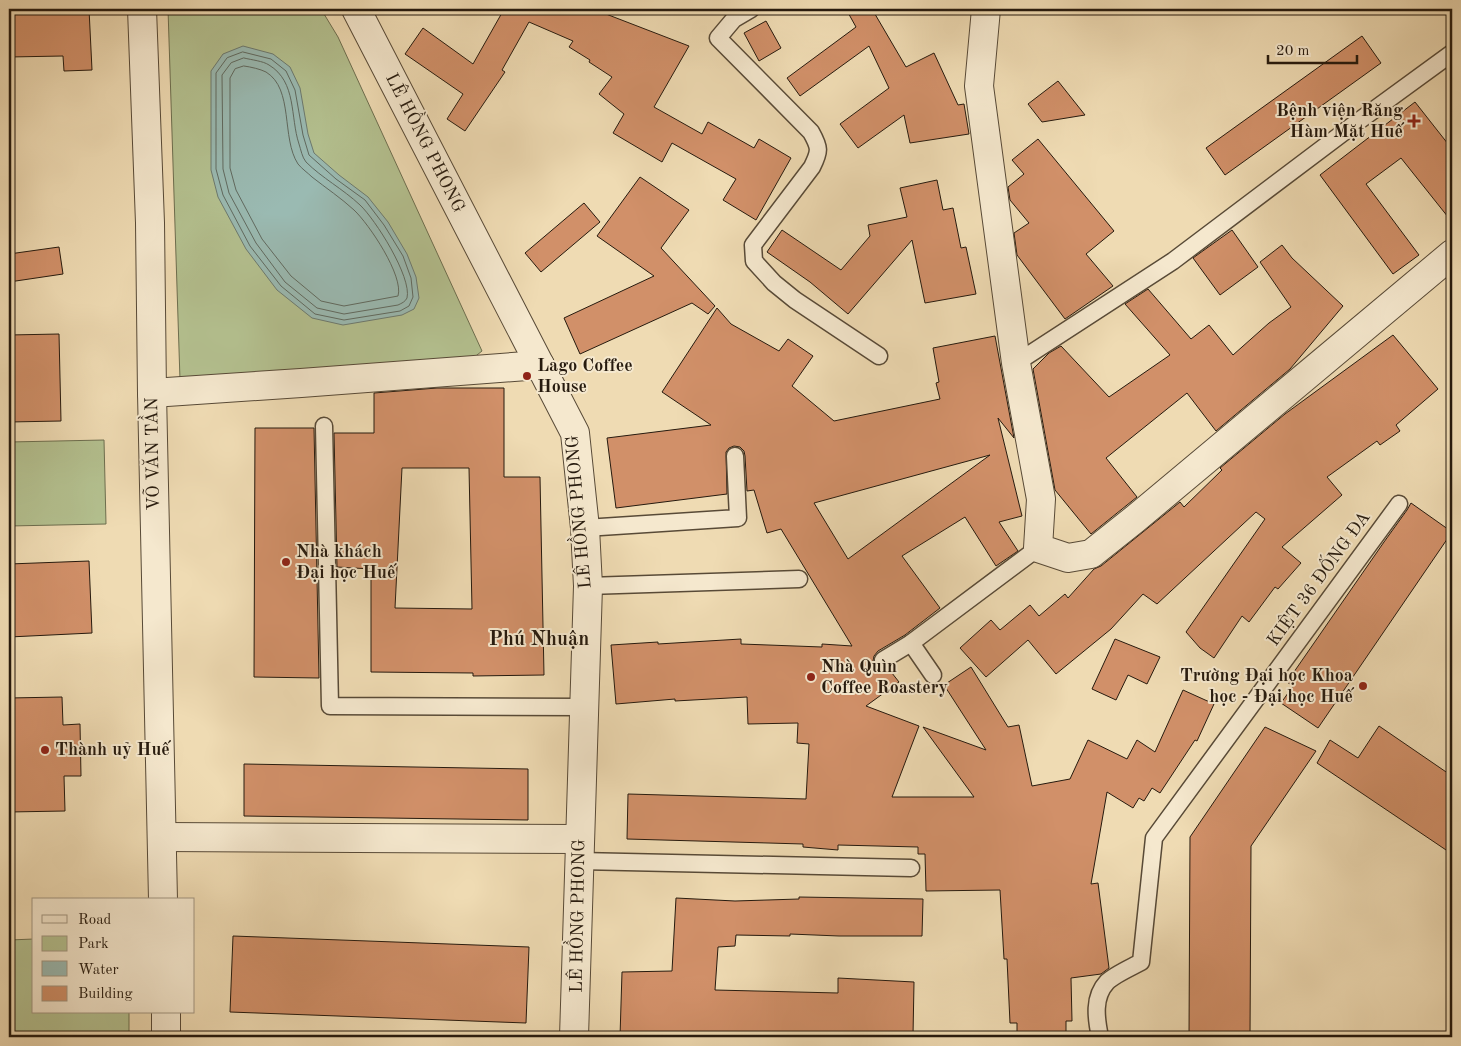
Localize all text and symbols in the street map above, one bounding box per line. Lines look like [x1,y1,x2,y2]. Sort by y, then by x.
scale bar [1268,32,1357,64]
text: 20 m [1276,44,1310,59]
street label: LÊ HỒNG PHONG [382,67,475,216]
place label: Bệnh viện Răng Hàm Mặt Huế [1276,102,1404,141]
marker: Bệnh viện Răng Hàm Mặt Huế [1407,114,1421,128]
place label: Lago Coffee House [537,357,633,396]
marker: Lago Coffee House [521,370,533,382]
street label: VÕ VĂN TẦN [136,397,163,511]
street label: LÊ HỒNG PHONG [555,434,595,590]
street label: KIỆT 36 ĐỐNG ĐA [1259,505,1374,650]
place label: Nhà khách Đại học Huế [296,543,397,582]
marker: Nhà khách Đại học Huế [280,556,292,568]
district label: Phú Nhuận [489,630,589,650]
place label: Nhà Quìn Coffee Roastery [821,658,948,697]
place label: Trường Đại học Khoa học - Đại học Huế [1180,667,1354,706]
marker: Nhà Quìn Coffee Roastery [805,671,817,683]
marker: Trường Đại học Khoa học - Đại học Huế [1357,680,1369,692]
place label: Thành uỷ Huế [55,740,171,759]
marker: Thành uỷ Huế [39,744,51,756]
street label: LÊ HỒNG PHONG [560,839,588,993]
legend [32,898,195,1014]
text: Road [78,913,112,928]
text: Park [78,937,109,952]
text: Water [78,963,119,978]
text: Building [78,987,133,1002]

